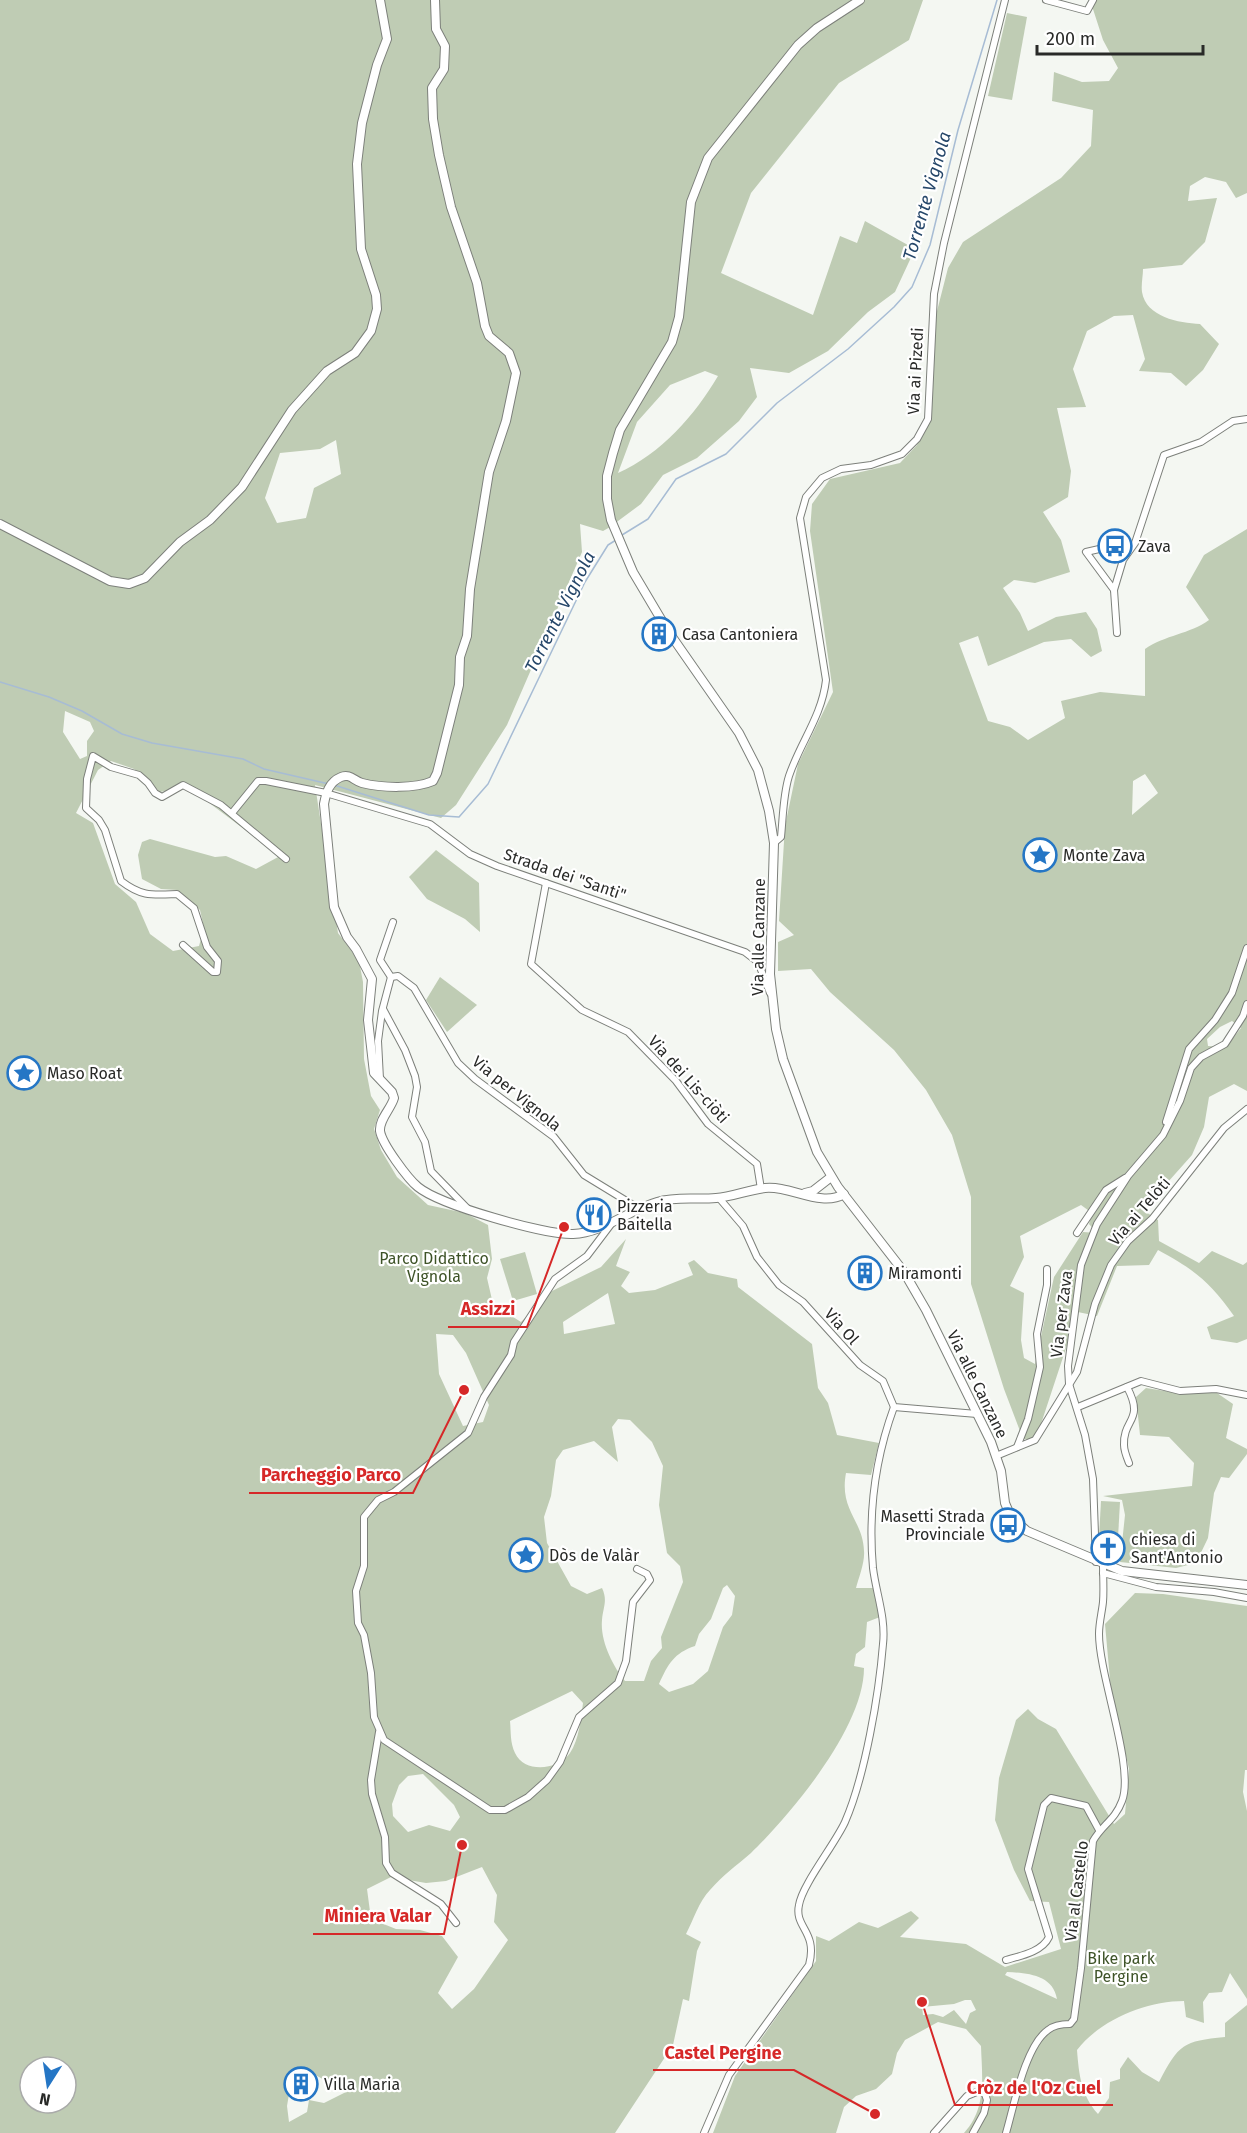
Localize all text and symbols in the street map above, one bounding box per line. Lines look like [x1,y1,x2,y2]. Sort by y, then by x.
scale bar [1037,18,1204,56]
text: 200 m [1046,28,1095,50]
water label: Torrente Vignola [898,129,956,263]
street label: Via ai Pizedi [904,327,927,415]
bus stop icon: Zava [1097,528,1133,564]
place label: Zava [1138,537,1171,556]
water label: Torrente Vignola [520,548,600,676]
building icon: Casa Cantoniera [641,616,677,652]
place label: Casa Cantoniera [682,625,798,644]
place icon: Monte Zava [1022,837,1058,873]
street label: Strada dei "Santi" [501,845,629,904]
place label: Monte Zava [1063,846,1146,865]
street label: Via alle Canzane [748,878,769,996]
street label: Via dei Lis-ciòti [644,1032,733,1127]
street label: Via per Vignola [468,1052,565,1135]
place icon: Maso Roat [6,1055,42,1091]
place label: Maso Roat [47,1064,122,1083]
street label: Via ai Telòti [1105,1173,1174,1249]
restaurant icon: Pizzeria Baitella [576,1197,612,1233]
place label: Pizzeria Baitella [617,1197,673,1234]
park label: Parco Didattico Vignola [379,1249,489,1286]
building icon: Miramonti [847,1255,883,1291]
place label: Miramonti [888,1264,962,1283]
street label: Via per Zava [1047,1269,1076,1359]
callout: Assizzi [448,1291,527,1327]
text: Assizzi [460,1298,515,1320]
street label: Via Ol [820,1304,863,1349]
street label: Via alle Canzane [943,1327,1012,1441]
callout: Parcheggio Parco [249,1457,413,1493]
text: Parcheggio Parco [261,1464,401,1486]
place label: Masetti Strada Provinciale [880,1507,985,1544]
bus stop icon: Masetti Strada Provinciale [990,1507,1026,1543]
church icon: chiesa di Sant'Antonio [1090,1530,1126,1566]
place label: chiesa di Sant'Antonio [1131,1530,1223,1567]
place icon: Dòs de Valàr [508,1537,544,1573]
place label: Dòs de Valàr [549,1546,640,1565]
street label: Via al Castello [1061,1840,1092,1943]
callout: Miniera Valar [313,1898,444,1934]
text: Miniera Valar [325,1905,432,1927]
park label: Bike park Pergine [1087,1949,1156,1986]
callout: Castel Pergine [653,2034,794,2070]
text: Castel Pergine [664,2042,782,2064]
north arrow [18,2055,78,2115]
building icon: Villa Maria [283,2066,319,2102]
callout: Cròz de l'Oz Cuel [955,2069,1113,2105]
place label: Villa Maria [324,2075,400,2094]
text: Cròz de l'Oz Cuel [967,2077,1102,2099]
text: N [38,2089,52,2110]

